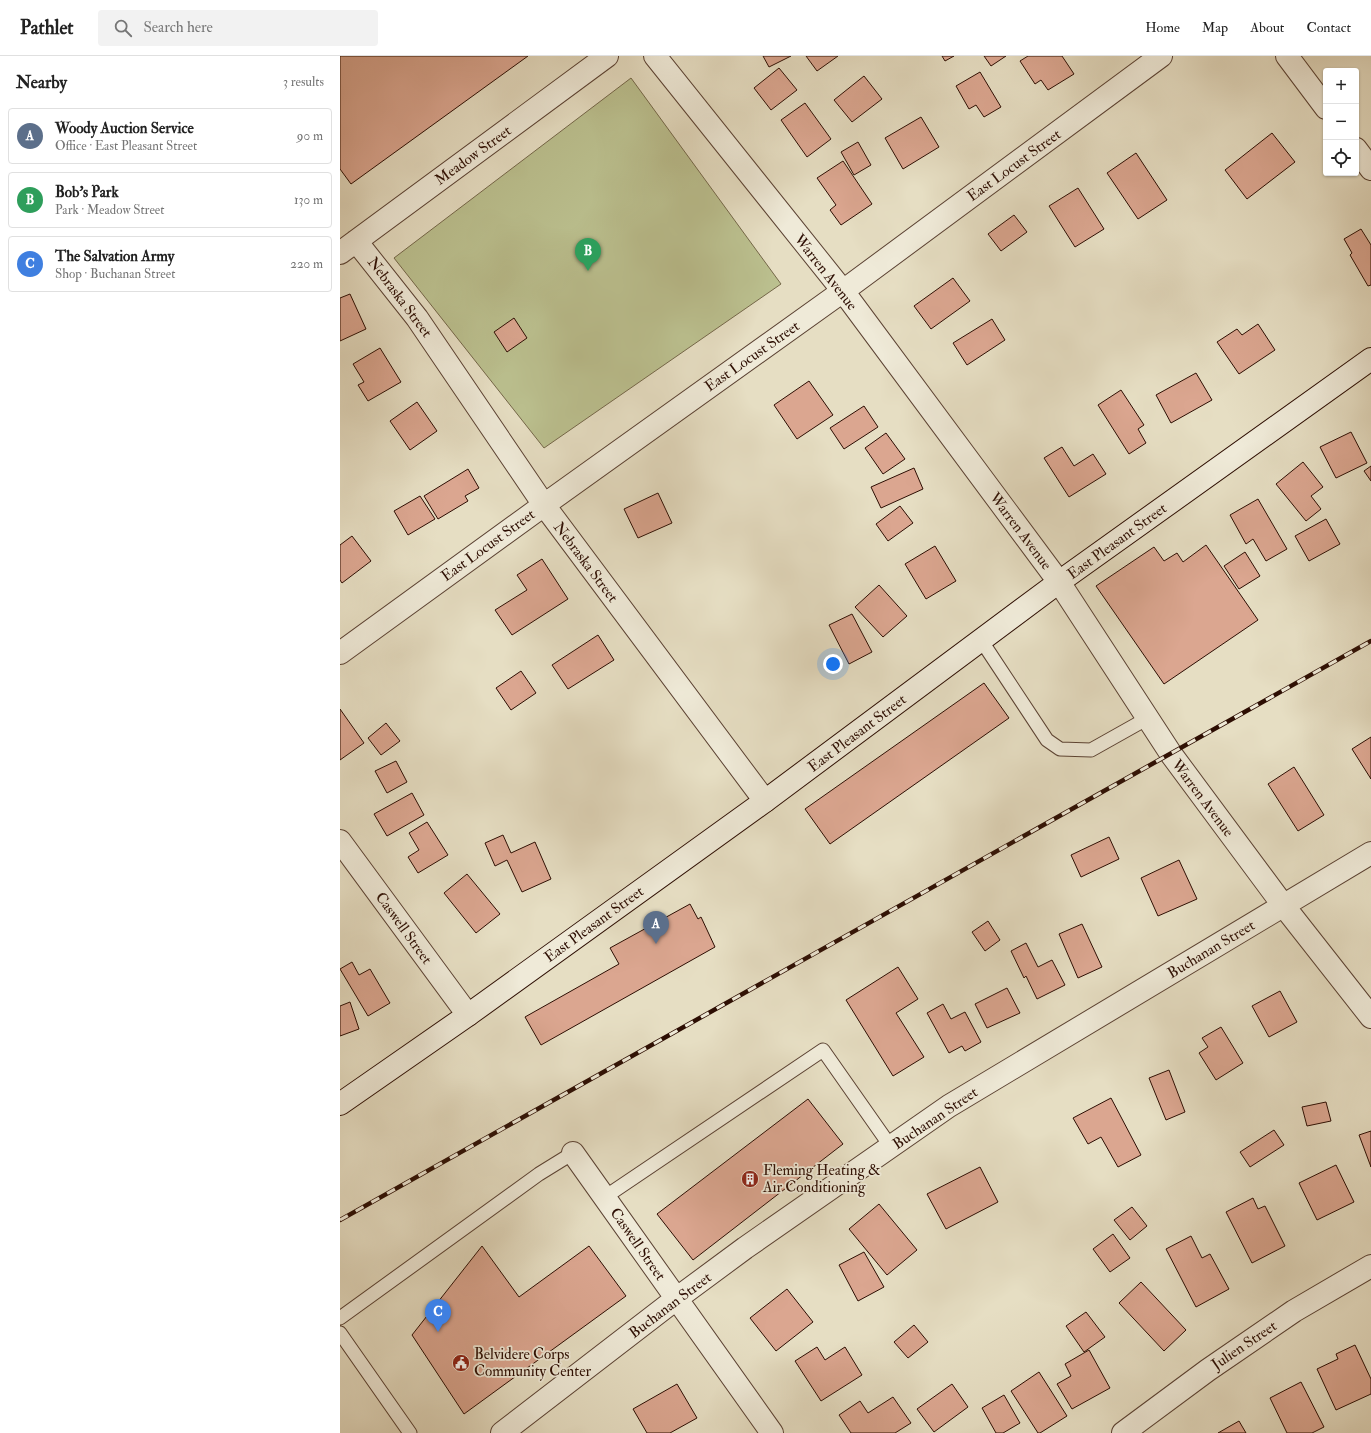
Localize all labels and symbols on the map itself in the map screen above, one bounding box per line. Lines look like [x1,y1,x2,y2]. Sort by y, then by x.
street label: Meadow Street [431,121,515,189]
street label: East Locust Street [964,125,1065,206]
street label: Warren Avenue [789,229,861,314]
pin: B [575,238,601,271]
street label: Nebraska Street [363,253,436,342]
street label: East Locust Street [701,317,803,396]
street label: Warren Avenue [985,488,1056,574]
street label: East Pleasant Street [1064,499,1171,584]
street label: East Locust Street [438,505,539,586]
street label: Nebraska Street [549,518,622,607]
your location [823,654,843,674]
street label: East Pleasant Street [804,690,910,777]
street label: Warren Avenue [1167,755,1238,841]
street label: East Pleasant Street [541,882,648,967]
street label: Caswell Street [371,888,436,968]
pin: A [643,911,669,944]
street label: Buchanan Street [1164,916,1259,983]
street label: Buchanan Street [889,1083,982,1154]
place label: Fleming Heating & Air Conditioning [762,1161,881,1197]
building icon: Fleming Heating & Air Conditioning [740,1169,760,1189]
street label: Caswell Street [606,1204,670,1285]
street label: Buchanan Street [625,1268,716,1343]
pin: C [425,1299,451,1332]
street label: Julien Street [1207,1317,1281,1376]
place label: Belvidere Corps Community Center [474,1345,591,1381]
public building icon: Belvidere Corps Community Center [451,1353,471,1373]

